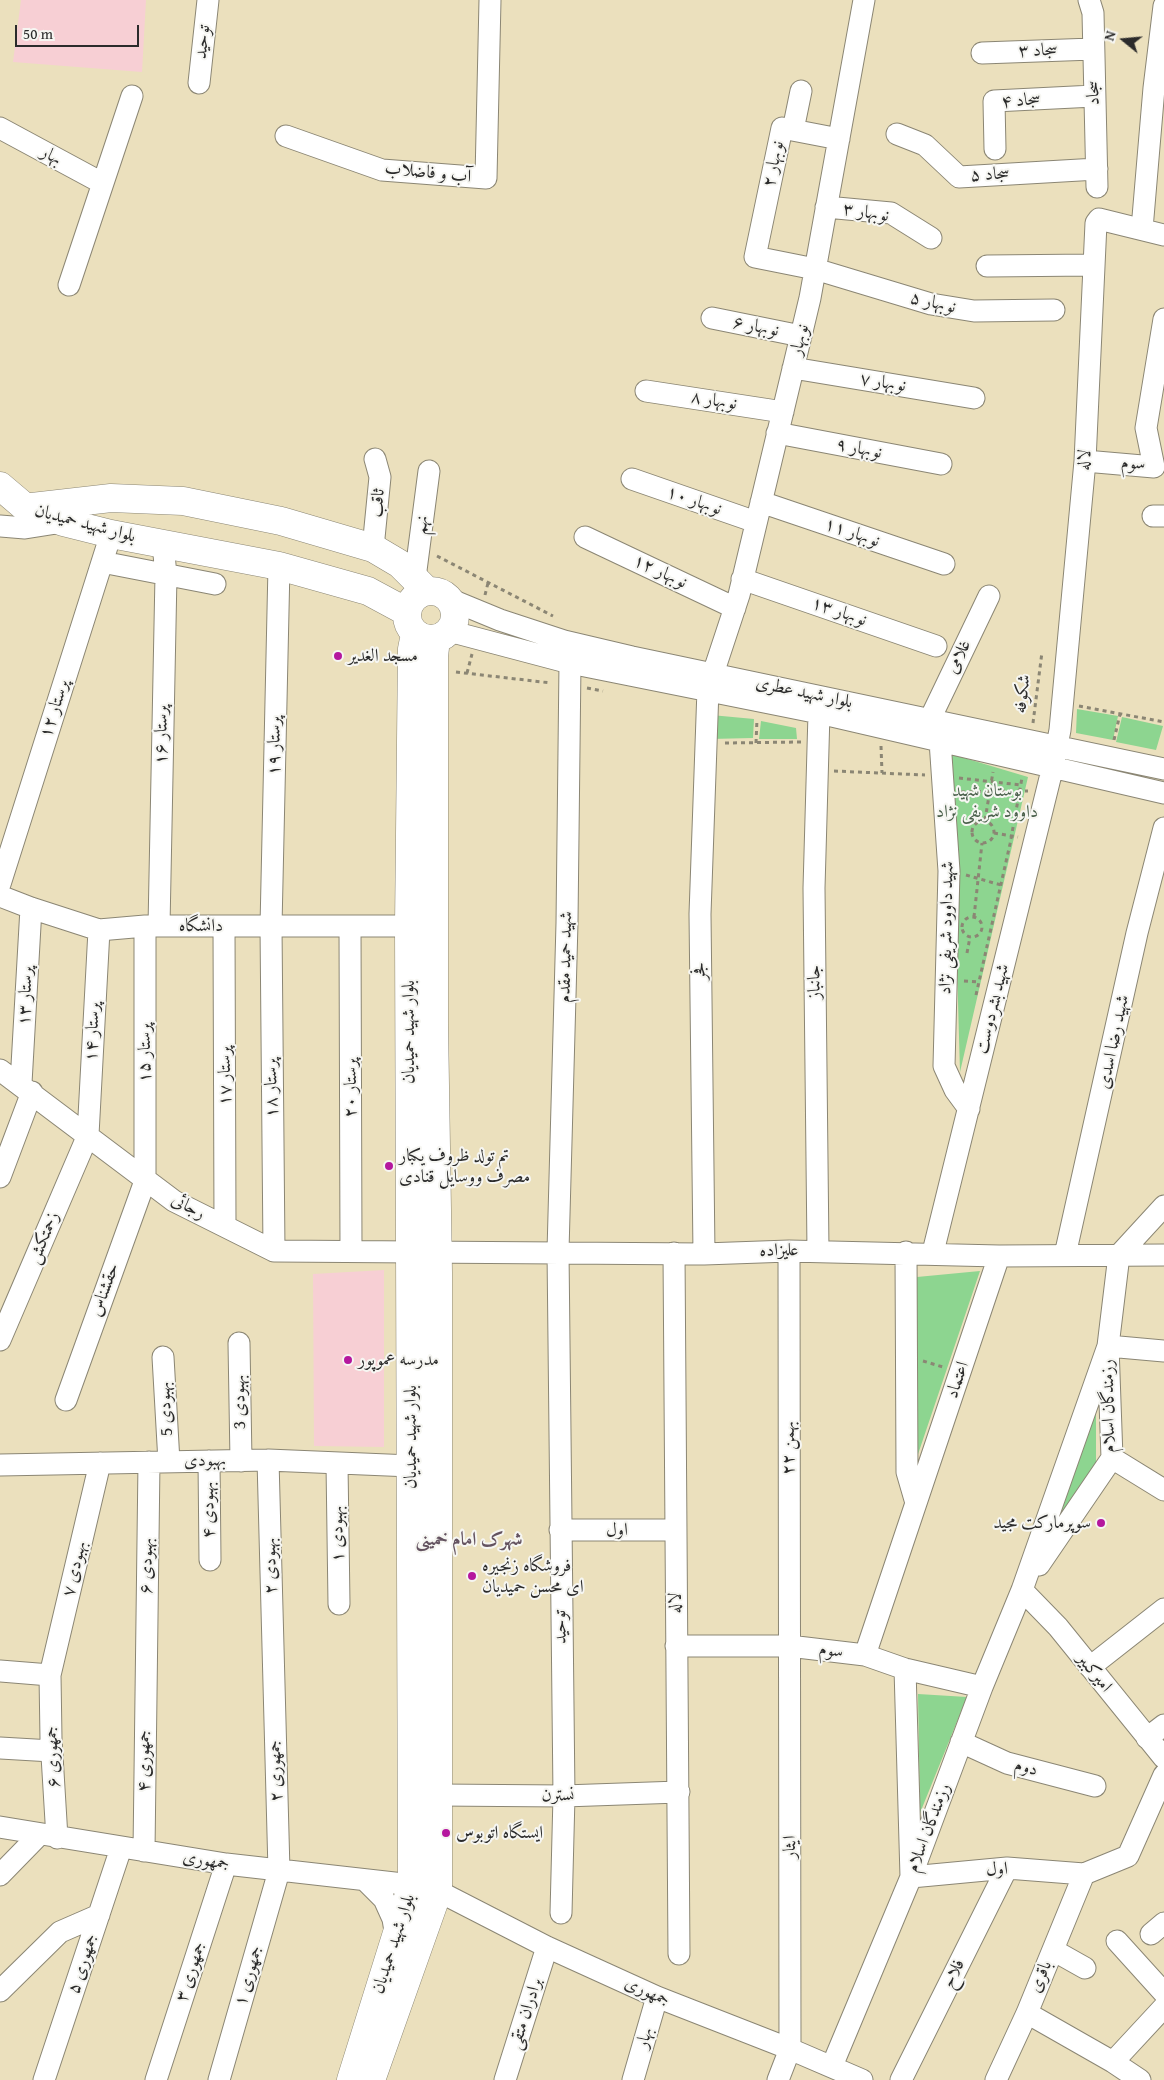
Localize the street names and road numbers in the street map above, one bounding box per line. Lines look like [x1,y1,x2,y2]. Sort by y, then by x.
street label: توحید [190,24,216,60]
street label: سجاد ۳ [1018,40,1058,62]
street label: سجاد [1083,80,1105,106]
street label: سجاد ۴ [1000,89,1042,113]
street label: نوبهار ۲ [759,139,789,189]
street label: بهار [37,142,65,170]
street label: آب و فاضلاب [384,158,472,188]
street label: سجاد ۵ [970,163,1010,187]
street label: نوبهار ۳ [841,199,891,227]
street label: نوبهار ۵ [908,287,958,319]
street label: نوبهار ۶ [731,312,781,342]
street label: نوبهار [786,322,814,358]
street label: نوبهار ۷ [858,369,908,397]
street label: نوبهار ۸ [689,387,739,415]
street label: نوبهار ۹ [834,434,884,464]
street label: لاله [1074,449,1096,471]
street label: سوم [1120,453,1146,475]
street label: نوبهار ۱۰ [664,482,724,520]
street label: ثاقب [366,488,390,518]
street label: بلوار شهید حمیدیان [32,500,138,548]
street label: نهم [410,514,434,536]
street label: نوبهار ۱۱ [822,514,882,552]
street label: نوبهار ۱۲ [630,550,690,594]
street label: نوبهار ۱۳ [809,593,869,631]
street label: غلامی [942,637,976,677]
street label: بلوار شهید عطری [754,672,854,714]
street label: شکوفه [1010,673,1036,715]
street label: پرستار ۱۲ [36,677,74,741]
street label: پرستار ۱۶ [151,705,173,765]
street label: پرستار ۱۹ [264,716,286,776]
street label: شهید داوود شریفی نژاد [935,861,959,995]
street label: شهید حمید مقدم [554,911,578,1003]
street label: دانشگاه [179,915,223,937]
street label: فجر [689,962,711,980]
street label: شهید بشردوست [971,962,1015,1056]
street label: جانباز [804,965,826,999]
street label: پرستار ۱۳ [14,966,38,1026]
street label: بلوار شهید حمیدیان [398,980,420,1084]
street label: شهید رضا اسدی [1094,993,1134,1091]
street label: پرستار ۱۴ [81,1002,105,1062]
street label: پرستار ۱۵ [134,1023,156,1083]
street label: پرستار ۱۷ [214,1046,236,1106]
street label: پرستار ۱۸ [261,1058,283,1118]
street label: پرستار ۲۰ [340,1058,362,1118]
street label: رجائی [167,1189,209,1225]
street label: زحمتکش [23,1209,65,1267]
street label: علیزاده [759,1240,799,1262]
street label: حقشناس [85,1260,125,1320]
street label: اعتماد [942,1359,974,1401]
street label: رزمندگان اسلام [1097,1359,1121,1453]
street label: بهبودی 3 [229,1374,251,1430]
street label: بهبودی 5 [154,1381,178,1437]
street label: بلوار شهید حمیدیان [400,1385,422,1489]
street label: ۲۲ بهمن [778,1421,800,1475]
street label: بهبودی [184,1450,226,1472]
street label: بهبودی ۴ [198,1482,220,1538]
street label: بهبودی ۱ [327,1506,349,1562]
street label: اول [606,1519,628,1541]
street label: بهبودی ۶ [136,1538,158,1594]
street label: بهبودی ۲ [260,1538,282,1594]
street label: بهبودی ۷ [58,1539,92,1599]
street label: لاله [665,1592,687,1614]
street label: توحید [550,1610,572,1644]
street label: سوم [817,1639,845,1663]
street label: امیرکبیر [1072,1649,1116,1697]
street label: جمهوری ۶ [41,1726,65,1788]
street label: جمهوری ۴ [133,1730,155,1792]
street label: جمهوری ۲ [264,1740,288,1802]
street label: دوم [1012,1755,1040,1781]
street label: رزمندگان اسلام [902,1780,956,1876]
street label: نسترن [541,1785,575,1807]
street label: ایثار [779,1835,801,1859]
street label: جمهوری [181,1847,231,1875]
street label: اول [985,1859,1009,1881]
street label: بلوار شهید حمیدیان [368,1891,420,1997]
street label: جمهوری ۵ [63,1931,103,1997]
street label: جمهوری ۳ [171,1939,211,2005]
street label: جمهوری ۱ [230,1943,268,2009]
street label: فلاح [938,1956,970,1992]
street label: باقری [1025,1958,1057,1996]
street label: جمهوری [621,1973,673,2011]
street label: برادران متقی [504,1976,548,2052]
street label: بهار [632,2025,658,2051]

